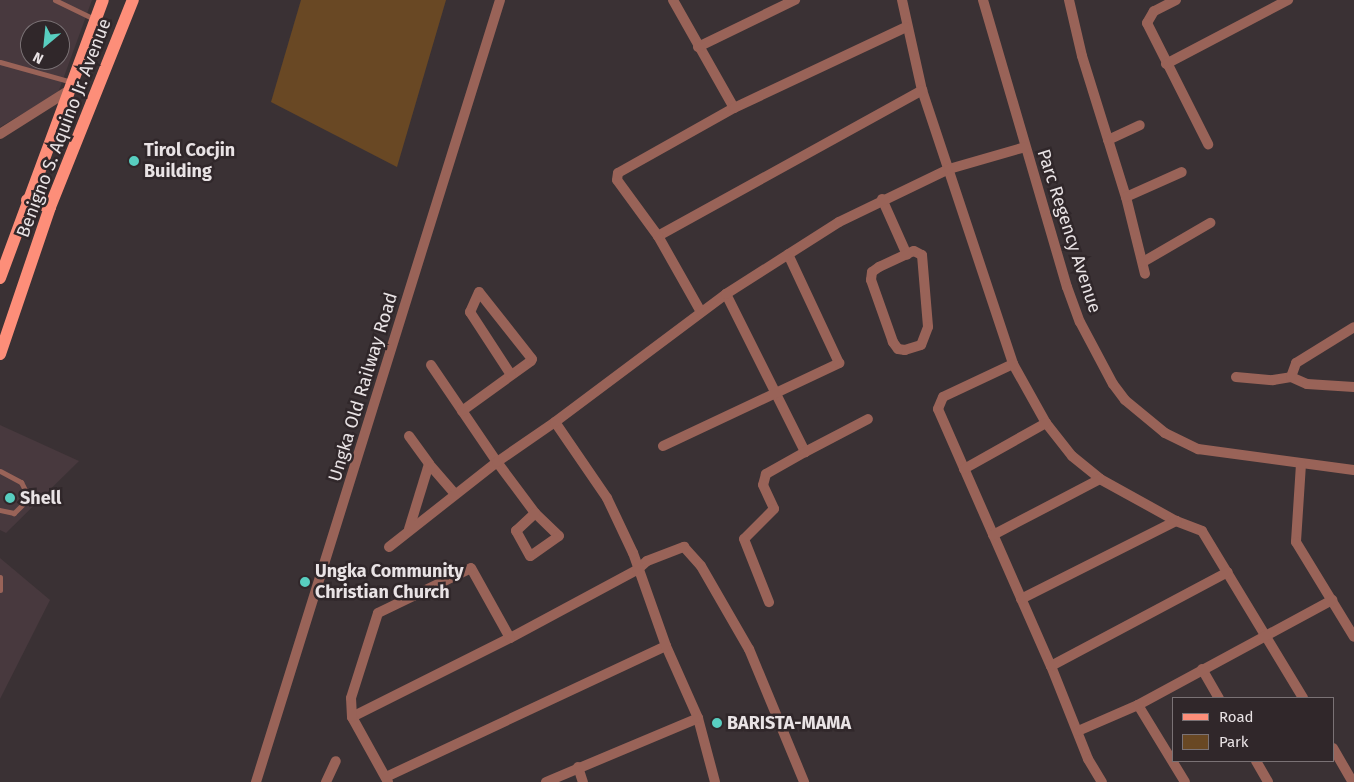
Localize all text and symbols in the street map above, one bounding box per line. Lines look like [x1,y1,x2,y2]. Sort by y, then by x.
street label: Benigno S. Aquino Jr. Avenue [12,15,116,241]
north arrow [20,20,70,70]
text: N [30,48,46,67]
place label: Tirol Cocjin Building [144,140,235,182]
street label: Parc Regency Avenue [1032,146,1106,316]
marker: Tirol Cocjin Building [128,155,140,167]
street label: Ungka Old Railway Road [324,290,402,484]
place label: Shell [20,487,61,509]
marker: Shell [4,492,16,504]
place label: Ungka Community Christian Church [315,561,464,604]
marker: Ungka Community Christian Church [299,576,311,588]
legend [1172,697,1334,762]
text: Road [1219,708,1254,726]
place label: BARISTA-MAMA [727,712,851,734]
marker: BARISTA-MAMA [711,717,723,729]
text: Park [1219,733,1249,751]

